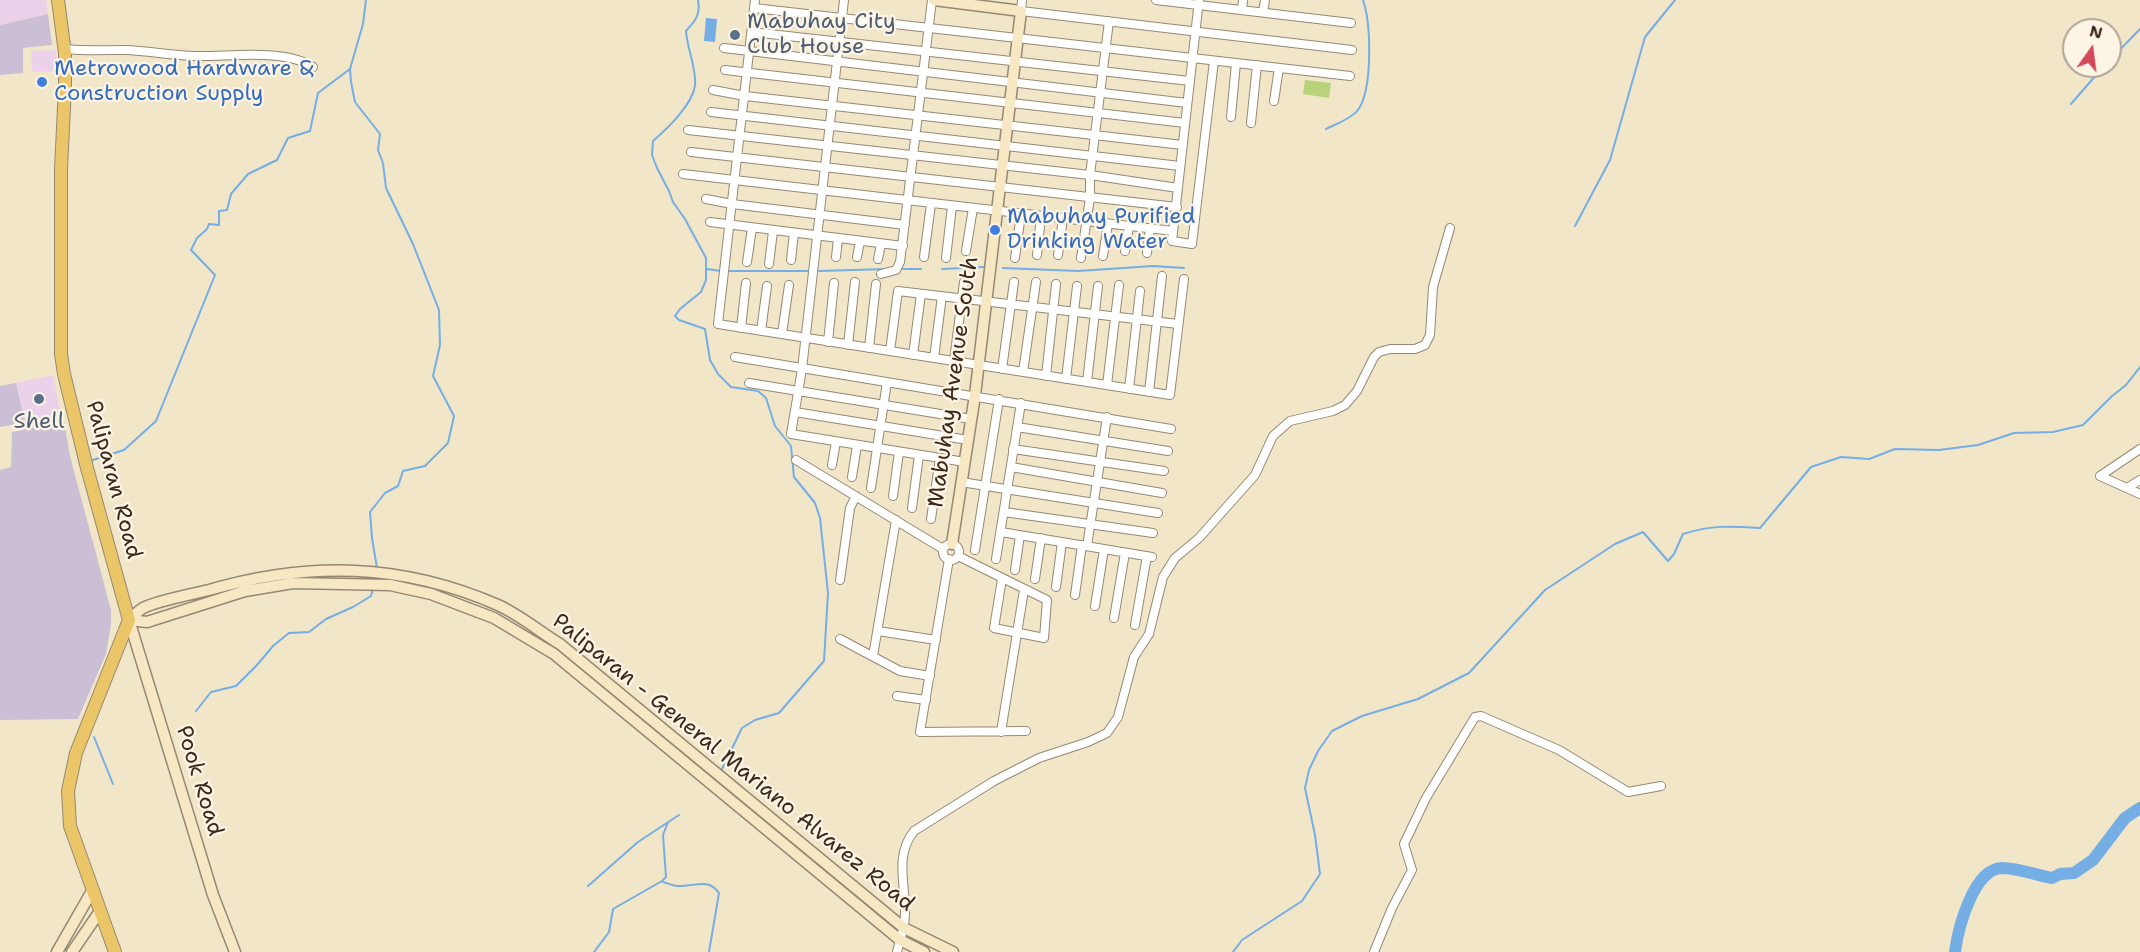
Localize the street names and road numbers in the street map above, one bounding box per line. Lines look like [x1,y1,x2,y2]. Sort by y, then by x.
street label: Mabuhay Avenue South [923,255,985,509]
street label: Paliparan Road [79,398,147,562]
street label: Paliparan - General Mariano Alvarez Road [547,609,919,917]
street label: Pook Road [170,723,228,839]

